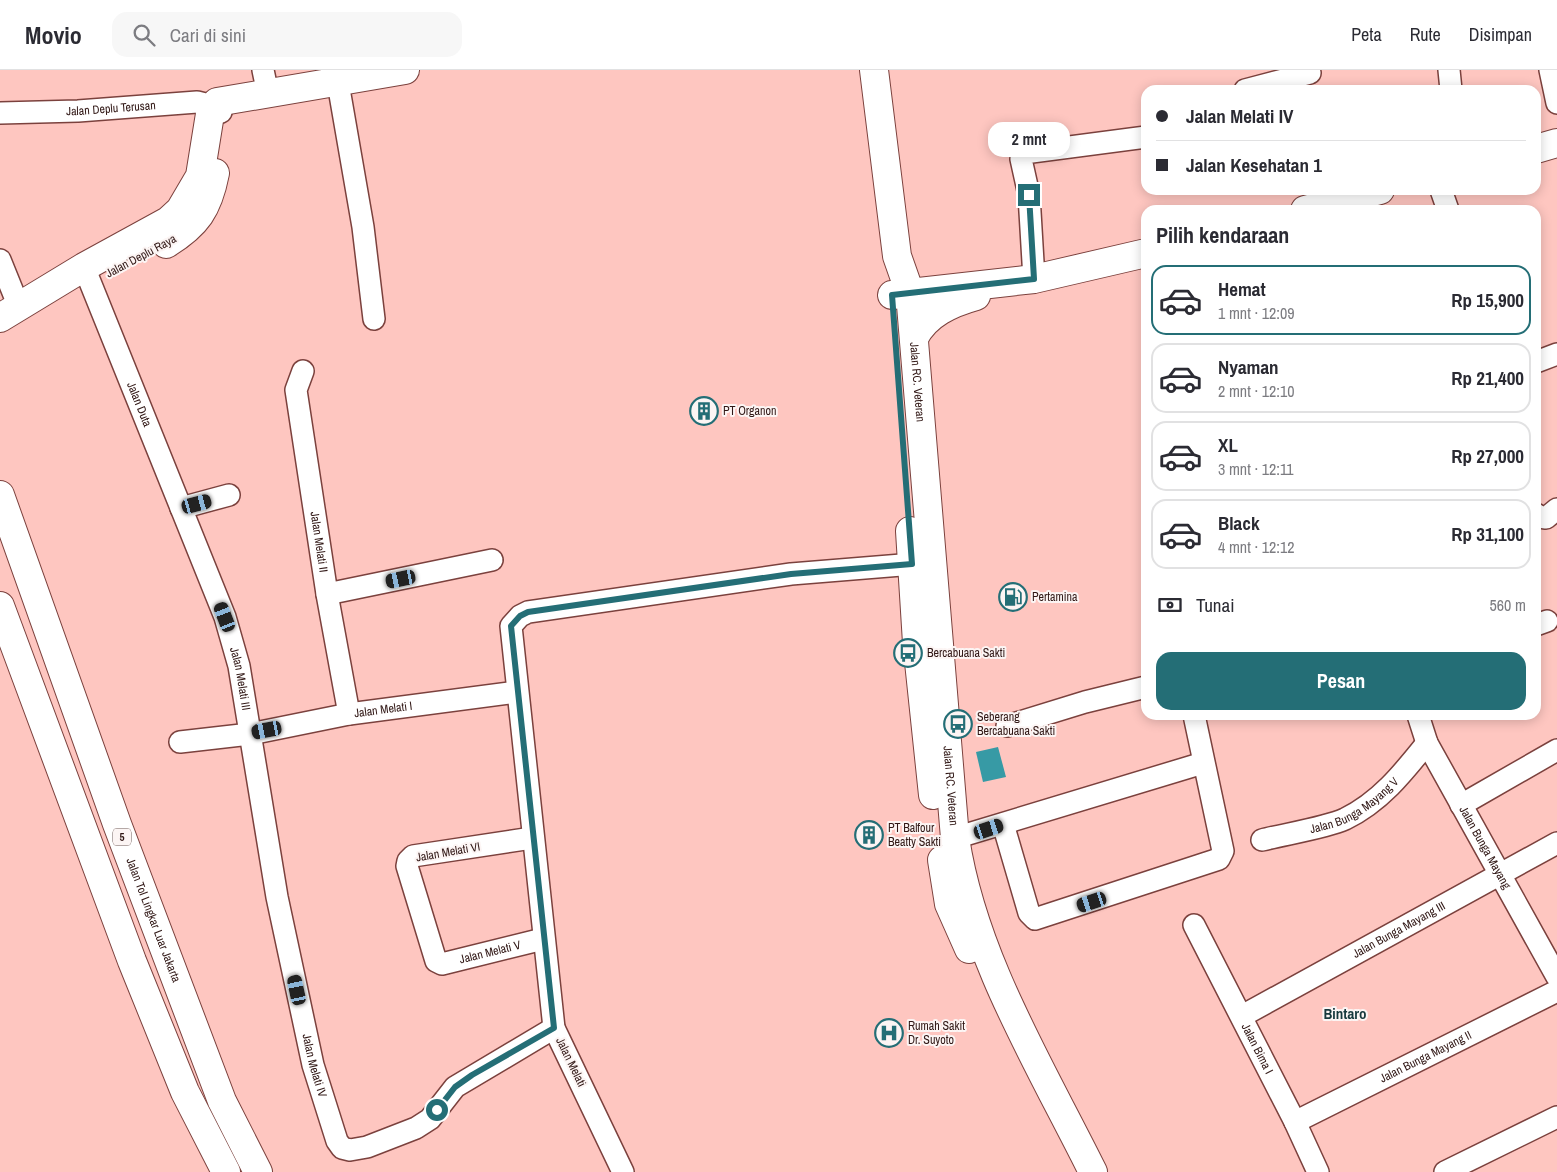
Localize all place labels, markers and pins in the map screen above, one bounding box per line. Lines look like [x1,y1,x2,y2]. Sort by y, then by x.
building icon: PT Organon [689,396,719,426]
place label: PT Organon [723,403,776,419]
fuel station icon: Pertamina [998,582,1028,612]
place label: Pertamina [1032,589,1078,605]
bus stop icon: Bercabuana Sakti [893,638,923,668]
place label: Bercabuana Sakti [927,645,1005,661]
bus stop icon: Seberang Bercabuana Sakti [943,709,973,739]
place label: Seberang Bercabuana Sakti [977,709,1055,739]
building icon: PT Balfour Beatty Sakti [854,820,884,850]
place label: PT Balfour Beatty Sakti [888,820,941,850]
hospital icon: Rumah Sakit Dr. Suyoto [874,1018,904,1048]
place label: Rumah Sakit Dr. Suyoto [908,1018,965,1048]

